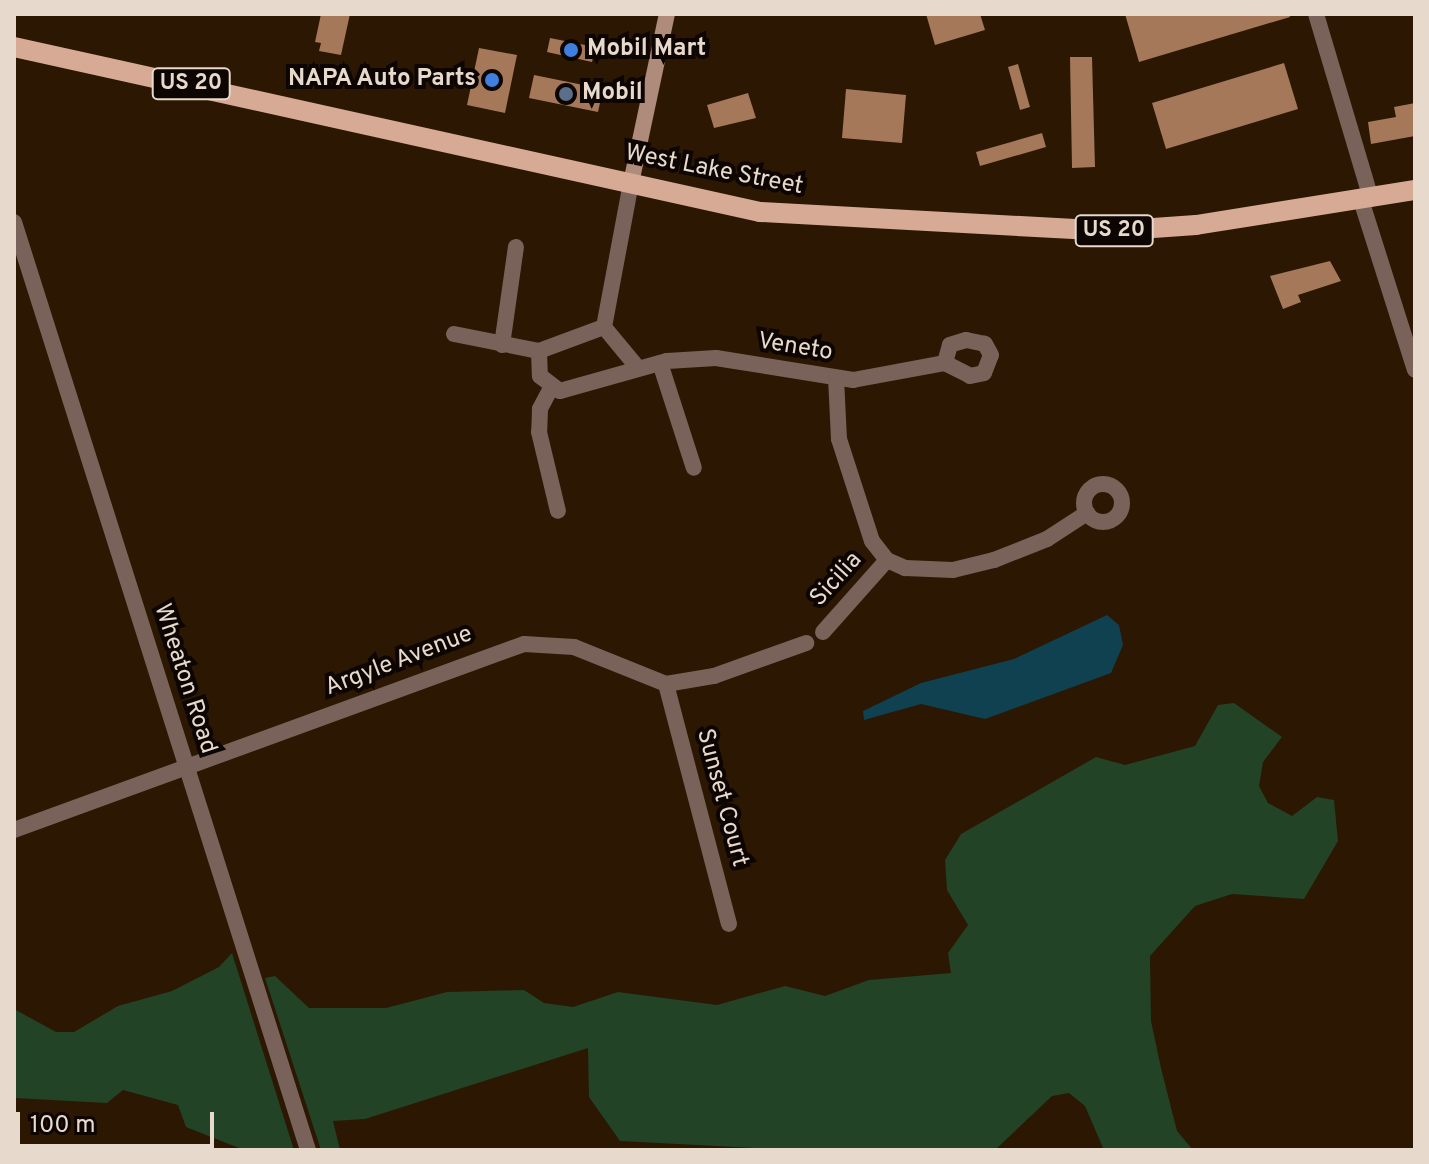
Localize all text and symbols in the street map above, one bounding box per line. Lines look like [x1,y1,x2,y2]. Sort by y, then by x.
place label: Mobil Mart [587,36,706,64]
marker: Mobil Mart [562,41,580,59]
road number: US 20 [151,66,231,102]
place label: NAPA Auto Parts [286,66,476,94]
marker: NAPA Auto Parts [483,71,501,89]
place label: Mobil [582,80,643,108]
marker: Mobil [557,85,575,103]
street label: West Lake Street [623,140,805,202]
road number: US 20 [1074,213,1154,249]
street label: Veneto [756,328,834,368]
street label: Sicilia [805,547,869,613]
street label: Wheaton Road [146,600,222,758]
street label: Argyle Avenue [321,621,477,703]
street label: Sunset Court [689,726,753,870]
scale bar [20,1096,218,1146]
text: 100 m [30,1111,96,1141]

